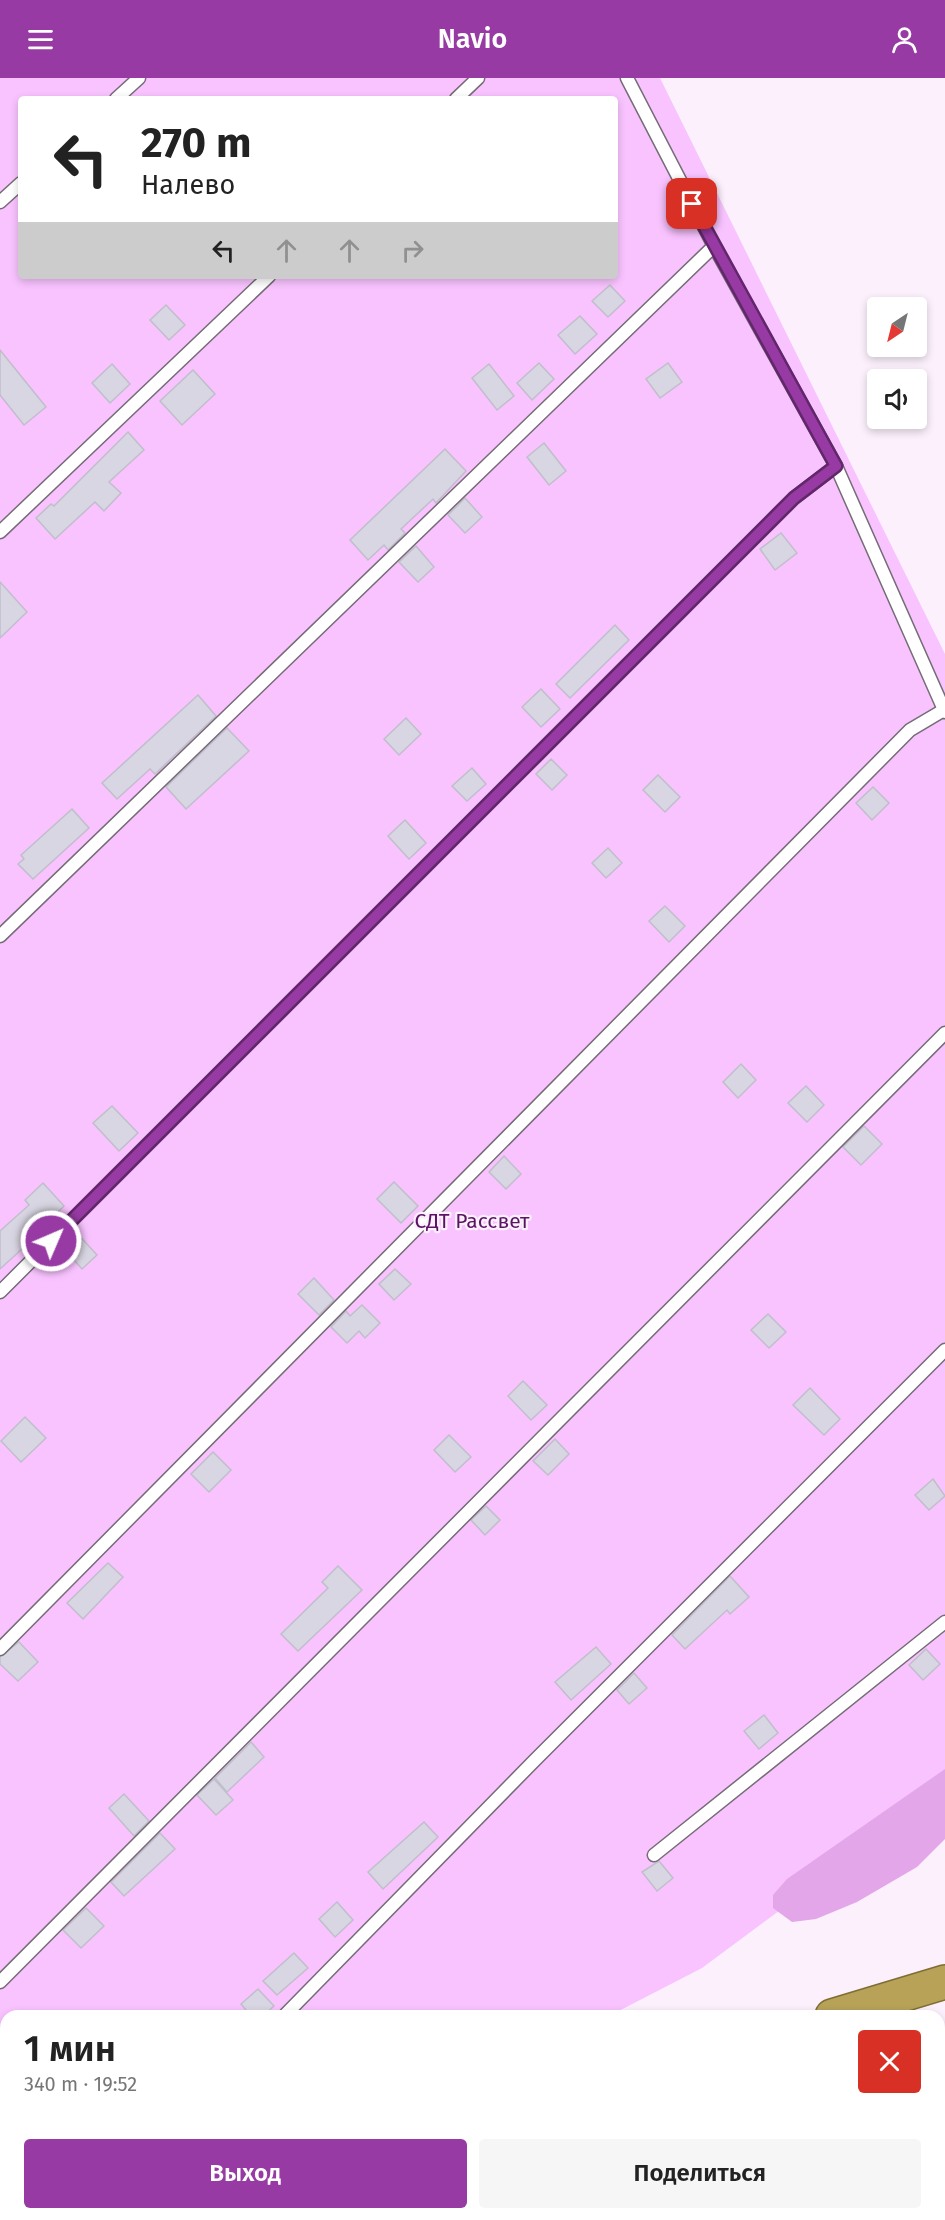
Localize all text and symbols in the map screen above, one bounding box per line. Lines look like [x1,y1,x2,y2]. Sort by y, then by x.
icon: menu [24,23,57,56]
text: Navio [438,23,507,55]
icon: person [888,23,921,56]
text: 270 m [141,118,252,168]
icon: left [42,120,120,198]
text: Налево [141,169,235,201]
pin [666,178,717,229]
icon: arrive [675,187,708,220]
icon: left [207,234,240,267]
icon: ahead [270,234,303,267]
icon: ahead [333,234,366,267]
icon: right [396,234,429,267]
north arrow [867,297,927,357]
map controls [867,297,927,429]
button: sound [867,369,927,429]
park label: СДТ Рассвет [414,1208,530,1234]
position arrow [19,1209,83,1273]
text: 1 мин [24,2027,116,2071]
button: close [858,2030,921,2093]
text: 340 m · 19:52 [24,2072,137,2096]
button: Выход [24,2139,467,2208]
button: Поделиться [479,2139,921,2208]

